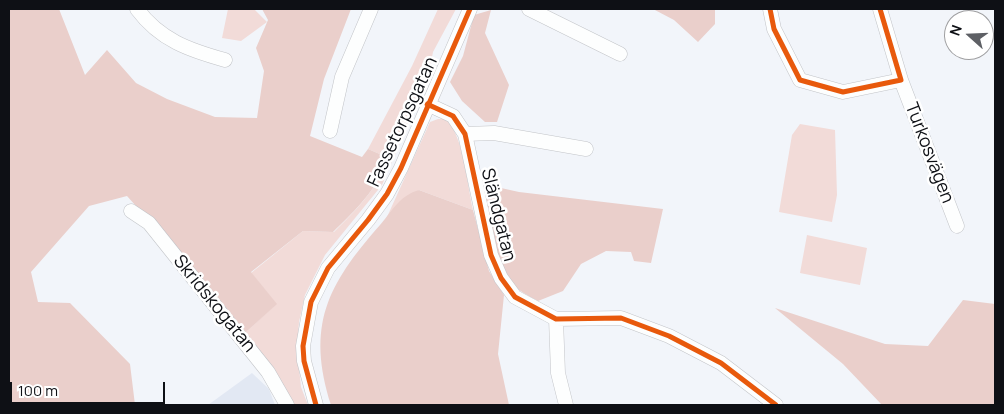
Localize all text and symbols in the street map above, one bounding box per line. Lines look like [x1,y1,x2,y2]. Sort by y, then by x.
north arrow [944,10,994,60]
text: N [945,22,966,38]
street label: Fassetorpsgatan [363,54,443,190]
street label: Turkosvägen [900,100,958,206]
street label: Sländgatan [476,166,520,264]
street label: Skridskogatan [168,251,260,357]
scale bar [12,372,168,404]
text: 100 m [18,380,58,401]

